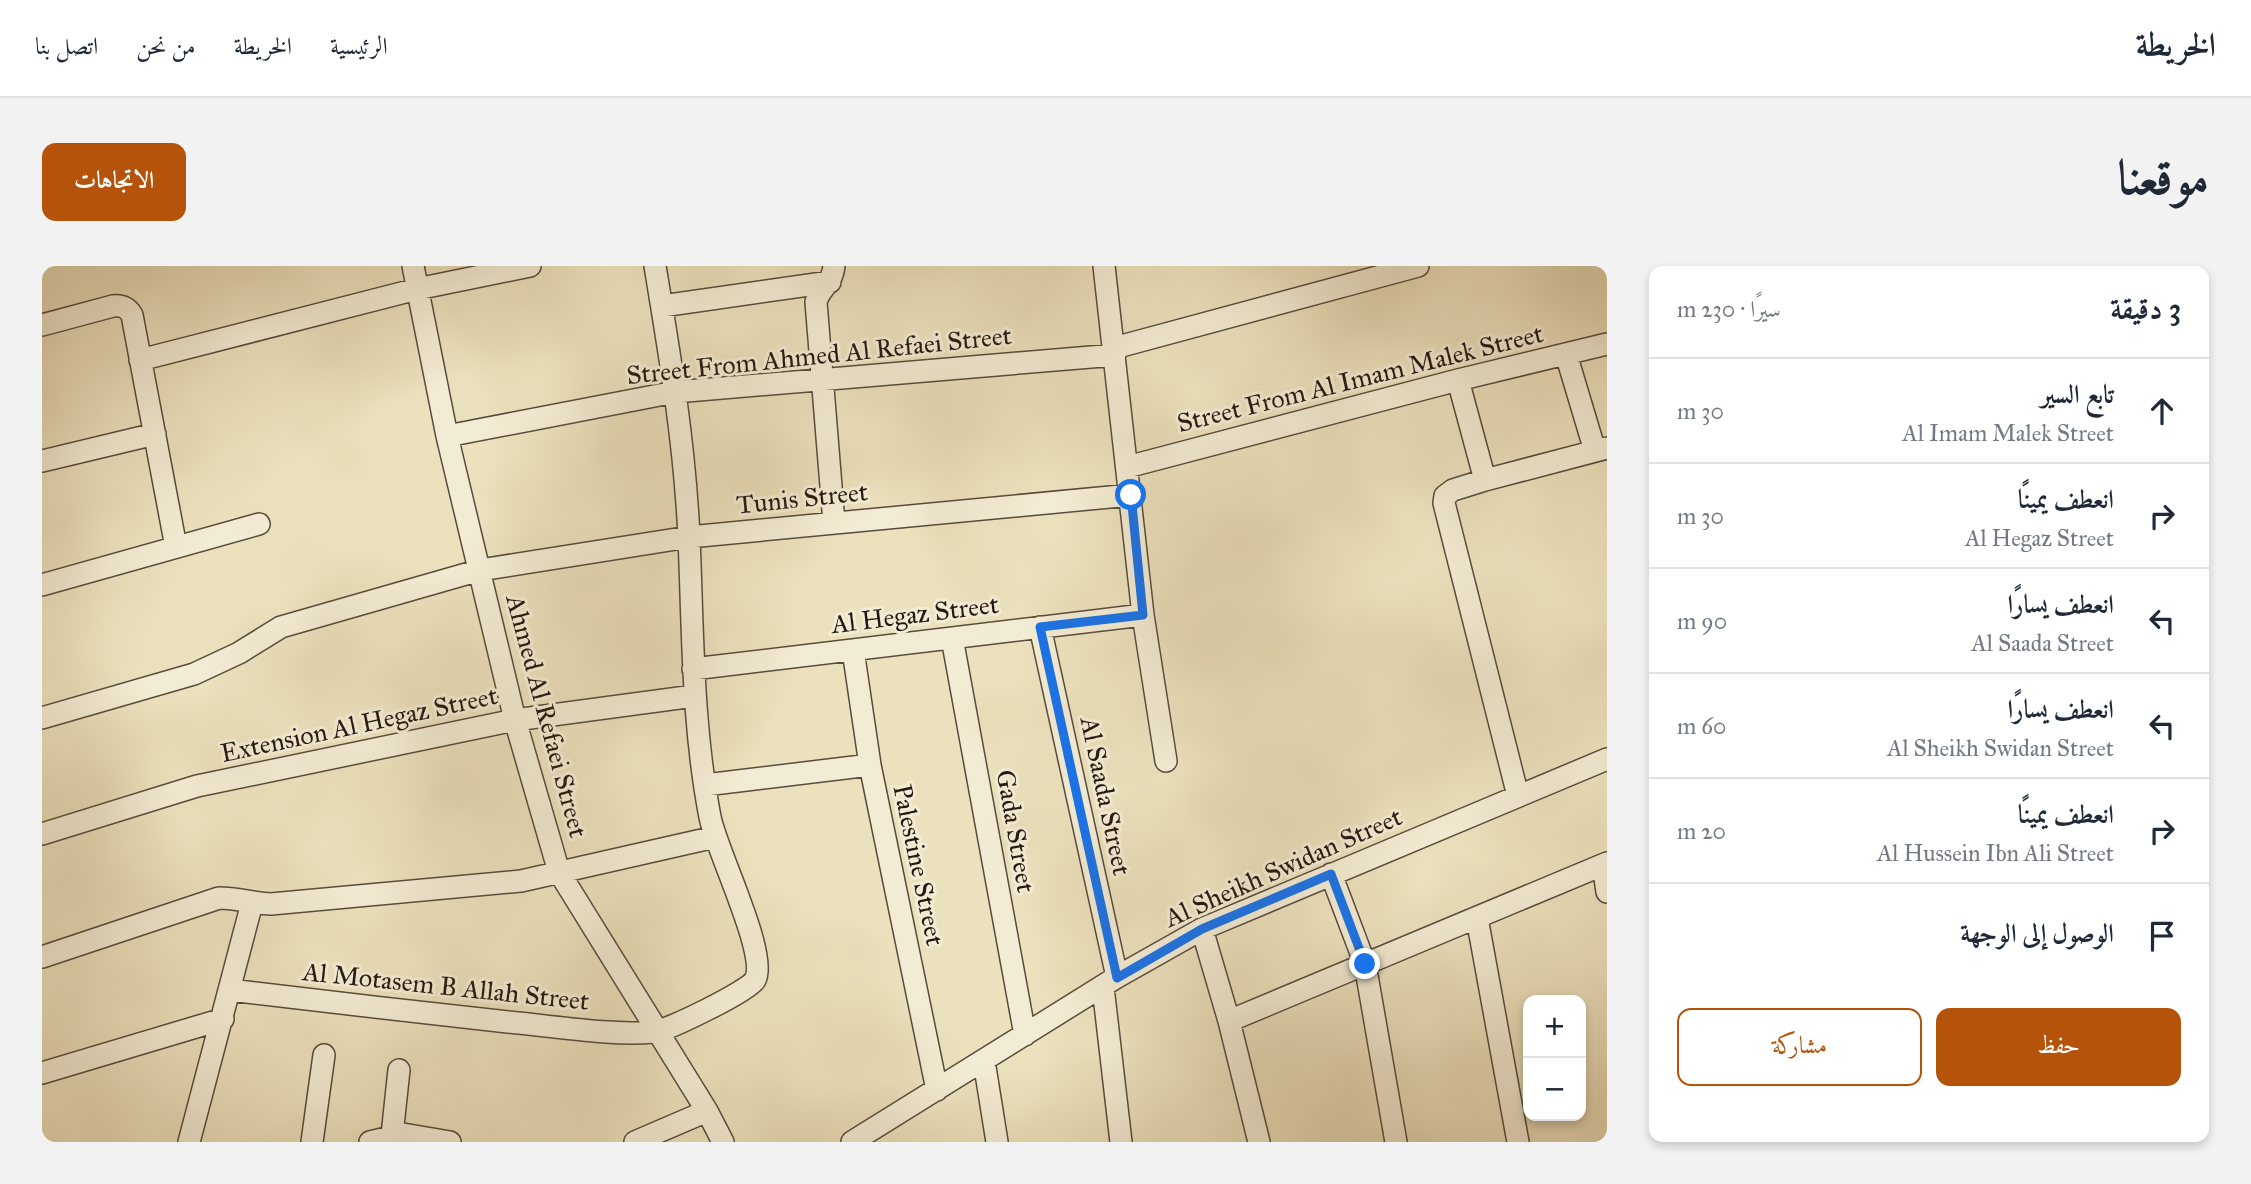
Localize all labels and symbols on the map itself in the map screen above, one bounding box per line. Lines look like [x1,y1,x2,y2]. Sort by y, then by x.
street label: Street From Al Imam Malek Street [1174,317,1546,439]
street label: Street From Ahmed Al Refaei Street [625,319,1013,391]
street label: Tunis Street [735,475,869,521]
route start [1115,479,1146,510]
street label: Al Hegaz Street [828,588,1001,640]
street label: Ahmed Al Refaei Street [499,590,595,841]
street label: Extension Al Hegaz Street [218,679,500,769]
street label: Al Saada Street [1073,713,1138,878]
street label: Gada Street [989,767,1043,895]
street label: Palestine Street [886,781,952,949]
street label: Al Sheikh Swidan Street [1158,800,1407,934]
route end [1349,948,1380,979]
street label: Al Motasem B Allah Street [300,955,591,1017]

